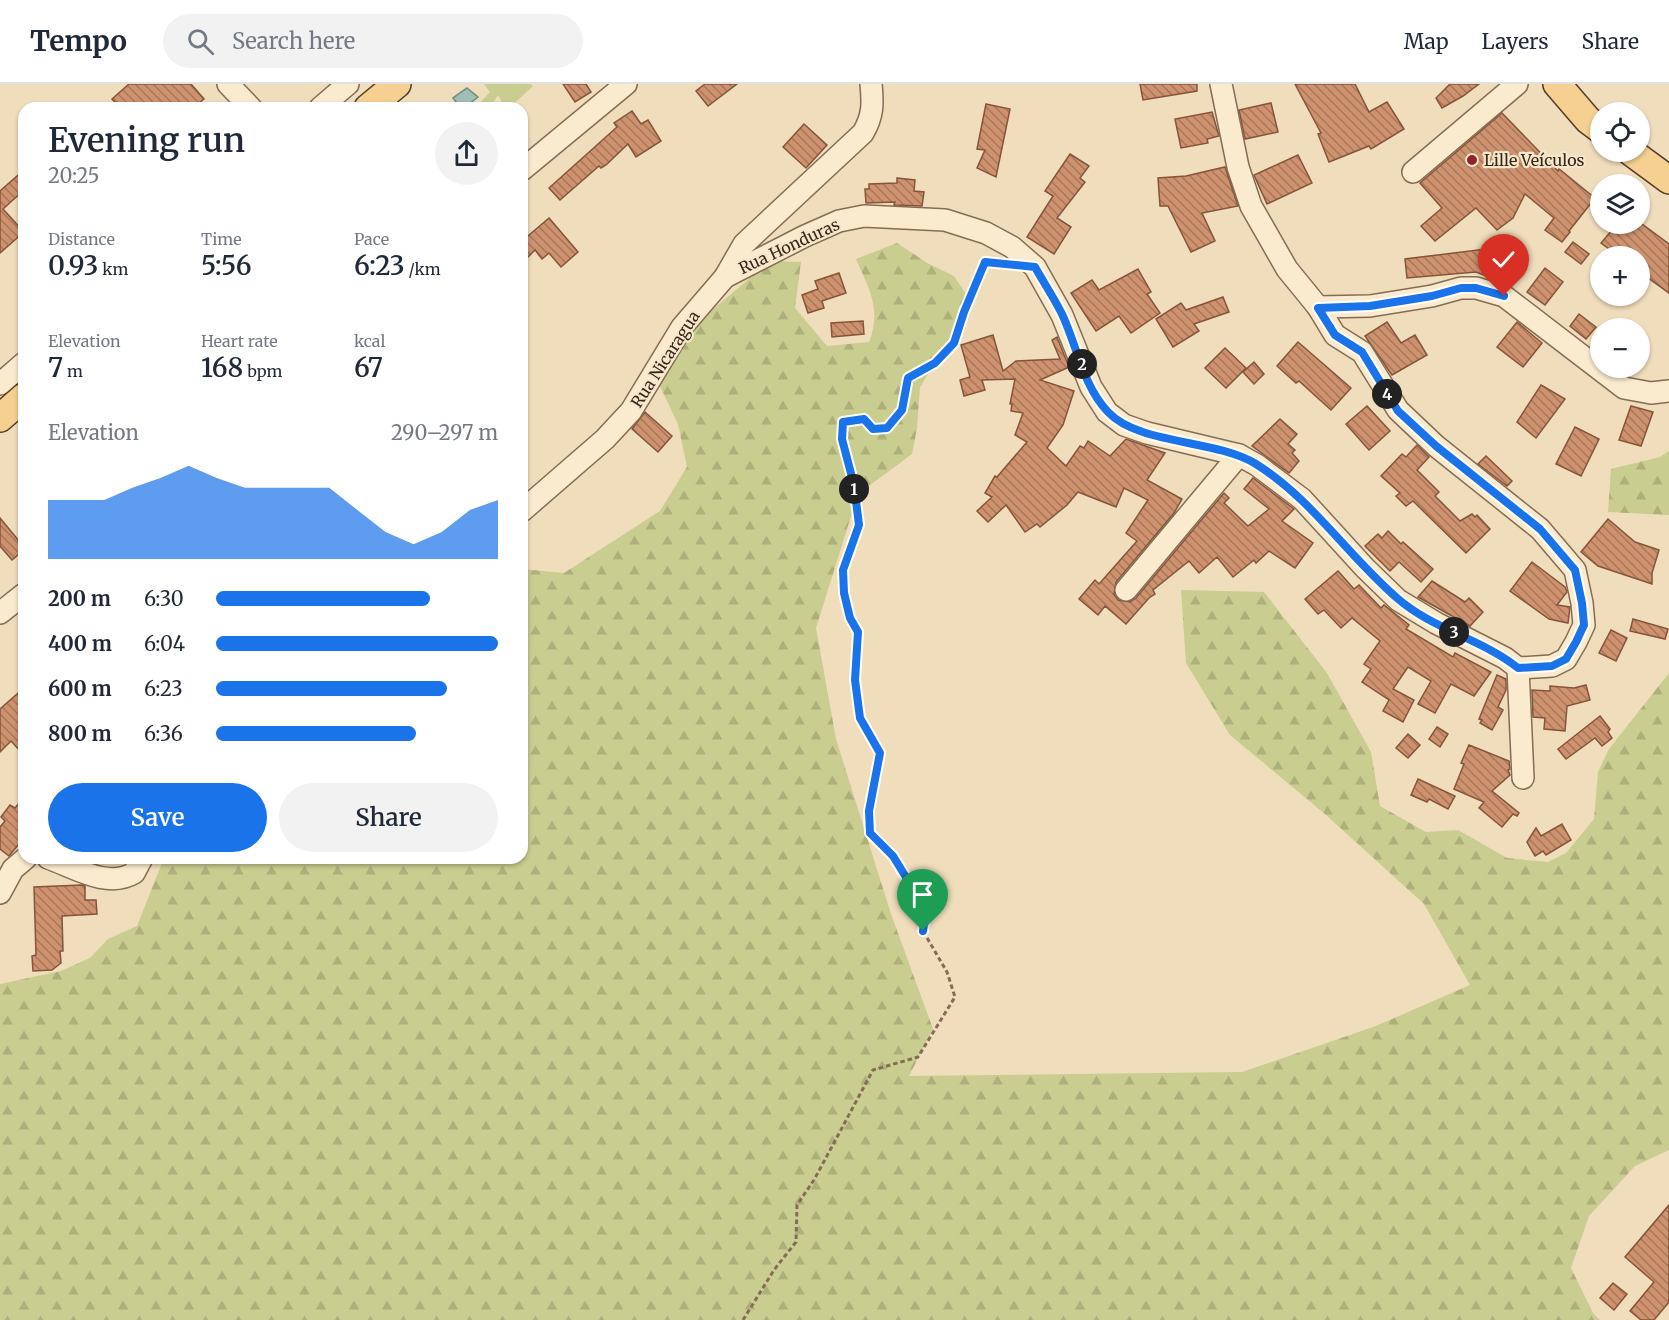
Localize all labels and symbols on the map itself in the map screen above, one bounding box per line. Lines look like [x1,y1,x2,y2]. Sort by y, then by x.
place label: Lille Veículos [1484,150,1585,170]
marker: Lille Veículos [1465,153,1479,167]
street label: Rua Honduras [735,214,843,278]
pin [1478,234,1529,296]
street label: Rua Nicaragua [626,307,704,411]
pin: 2 [1067,349,1097,379]
pin: 4 [1372,379,1402,409]
pin: 1 [839,474,869,504]
pin: 3 [1439,617,1469,647]
pin [897,869,948,931]

